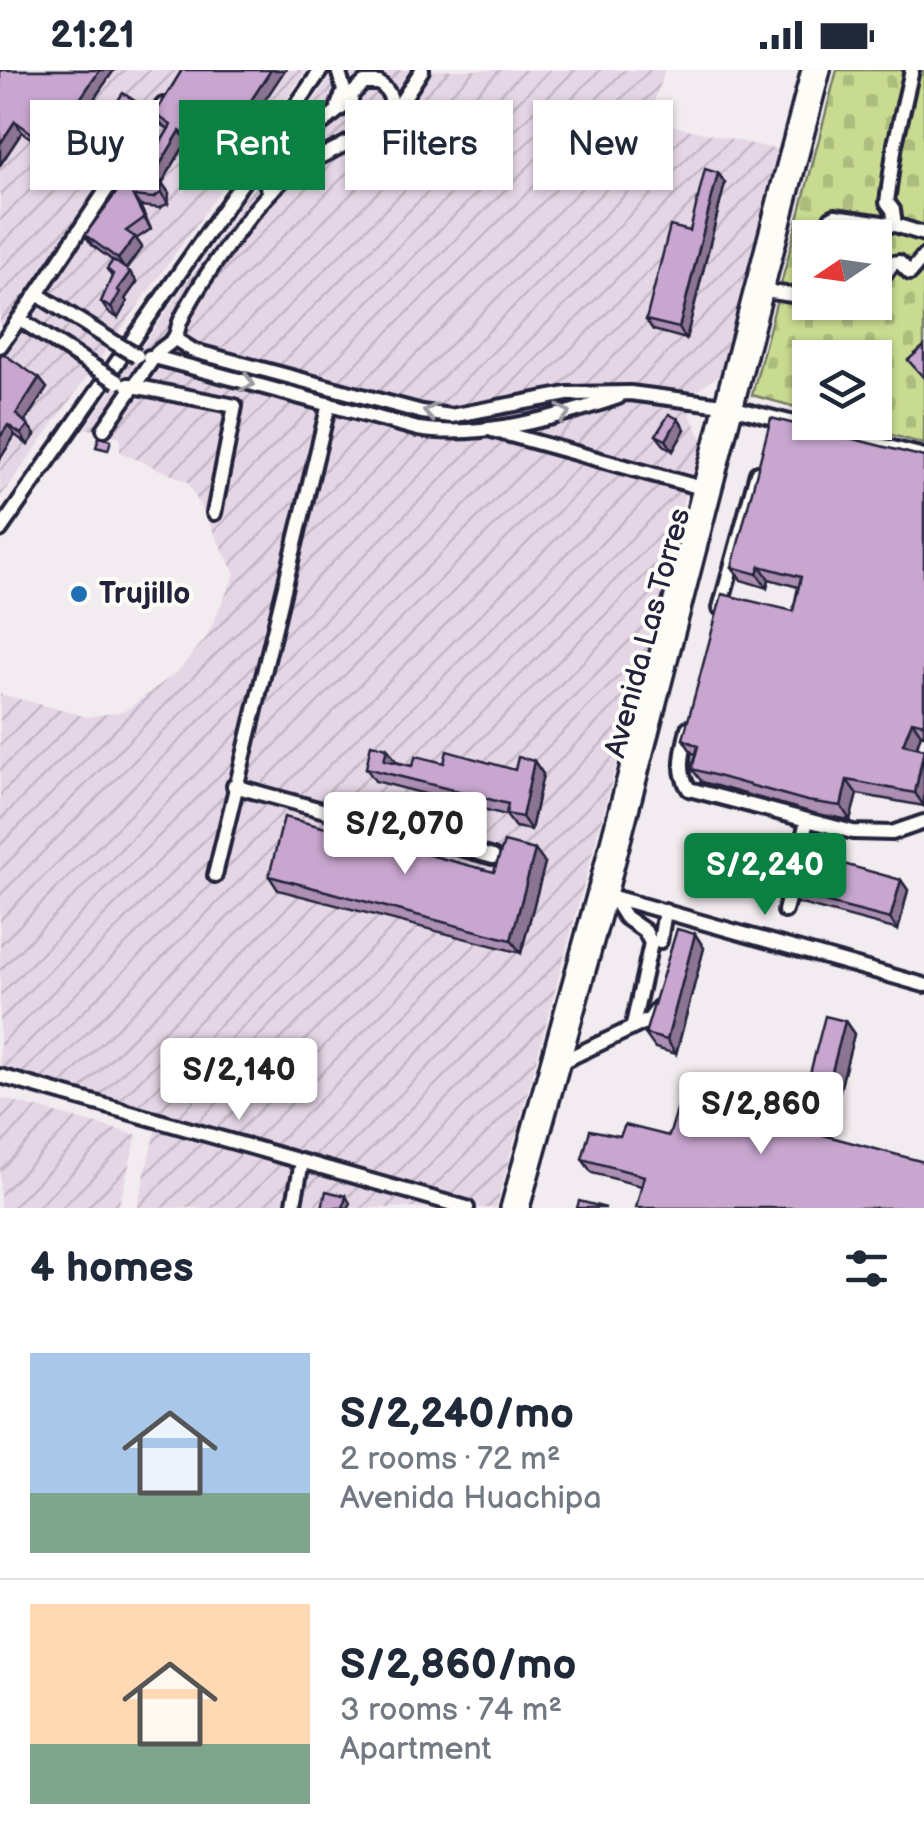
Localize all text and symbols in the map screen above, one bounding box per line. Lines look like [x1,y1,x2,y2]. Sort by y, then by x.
text: 21:21 [50,13,135,58]
chip: Buy [30,100,159,190]
chip: Rent [179,100,325,190]
chip: Filters [345,100,513,190]
chip: New [533,100,673,190]
north arrow [792,220,892,320]
map controls [792,220,892,440]
button: layers [792,340,892,440]
one-way arrow [238,372,256,393]
one-way arrow [422,402,438,423]
one-way arrow [555,404,572,425]
street label: Avenida Las Torres [597,504,699,762]
place label: Trujillo [99,576,190,612]
marker: Trujillo [68,583,90,605]
pin: S/2,070 [313,792,497,877]
text: S/2,070 [346,805,464,844]
pin: S/2,240 [673,833,857,918]
text: S/2,240 [706,846,824,885]
pin: S/2,140 [147,1038,331,1123]
text: S/2,140 [182,1051,296,1090]
pin: S/2,860 [669,1072,853,1157]
text: S/2,860 [701,1085,821,1124]
icon: filters [839,1241,894,1296]
text: 4 homes [30,1243,194,1294]
text: S/2,240/mo [340,1389,574,1440]
icon: home [110,1393,230,1513]
text: 2 rooms · 72 m² [340,1440,561,1479]
text: Avenida Huachipa [340,1479,602,1518]
text: S/2,860/mo [340,1640,576,1691]
icon: home [110,1644,230,1764]
text: 3 rooms · 74 m² [340,1691,562,1730]
text: Apartment [340,1730,491,1769]

